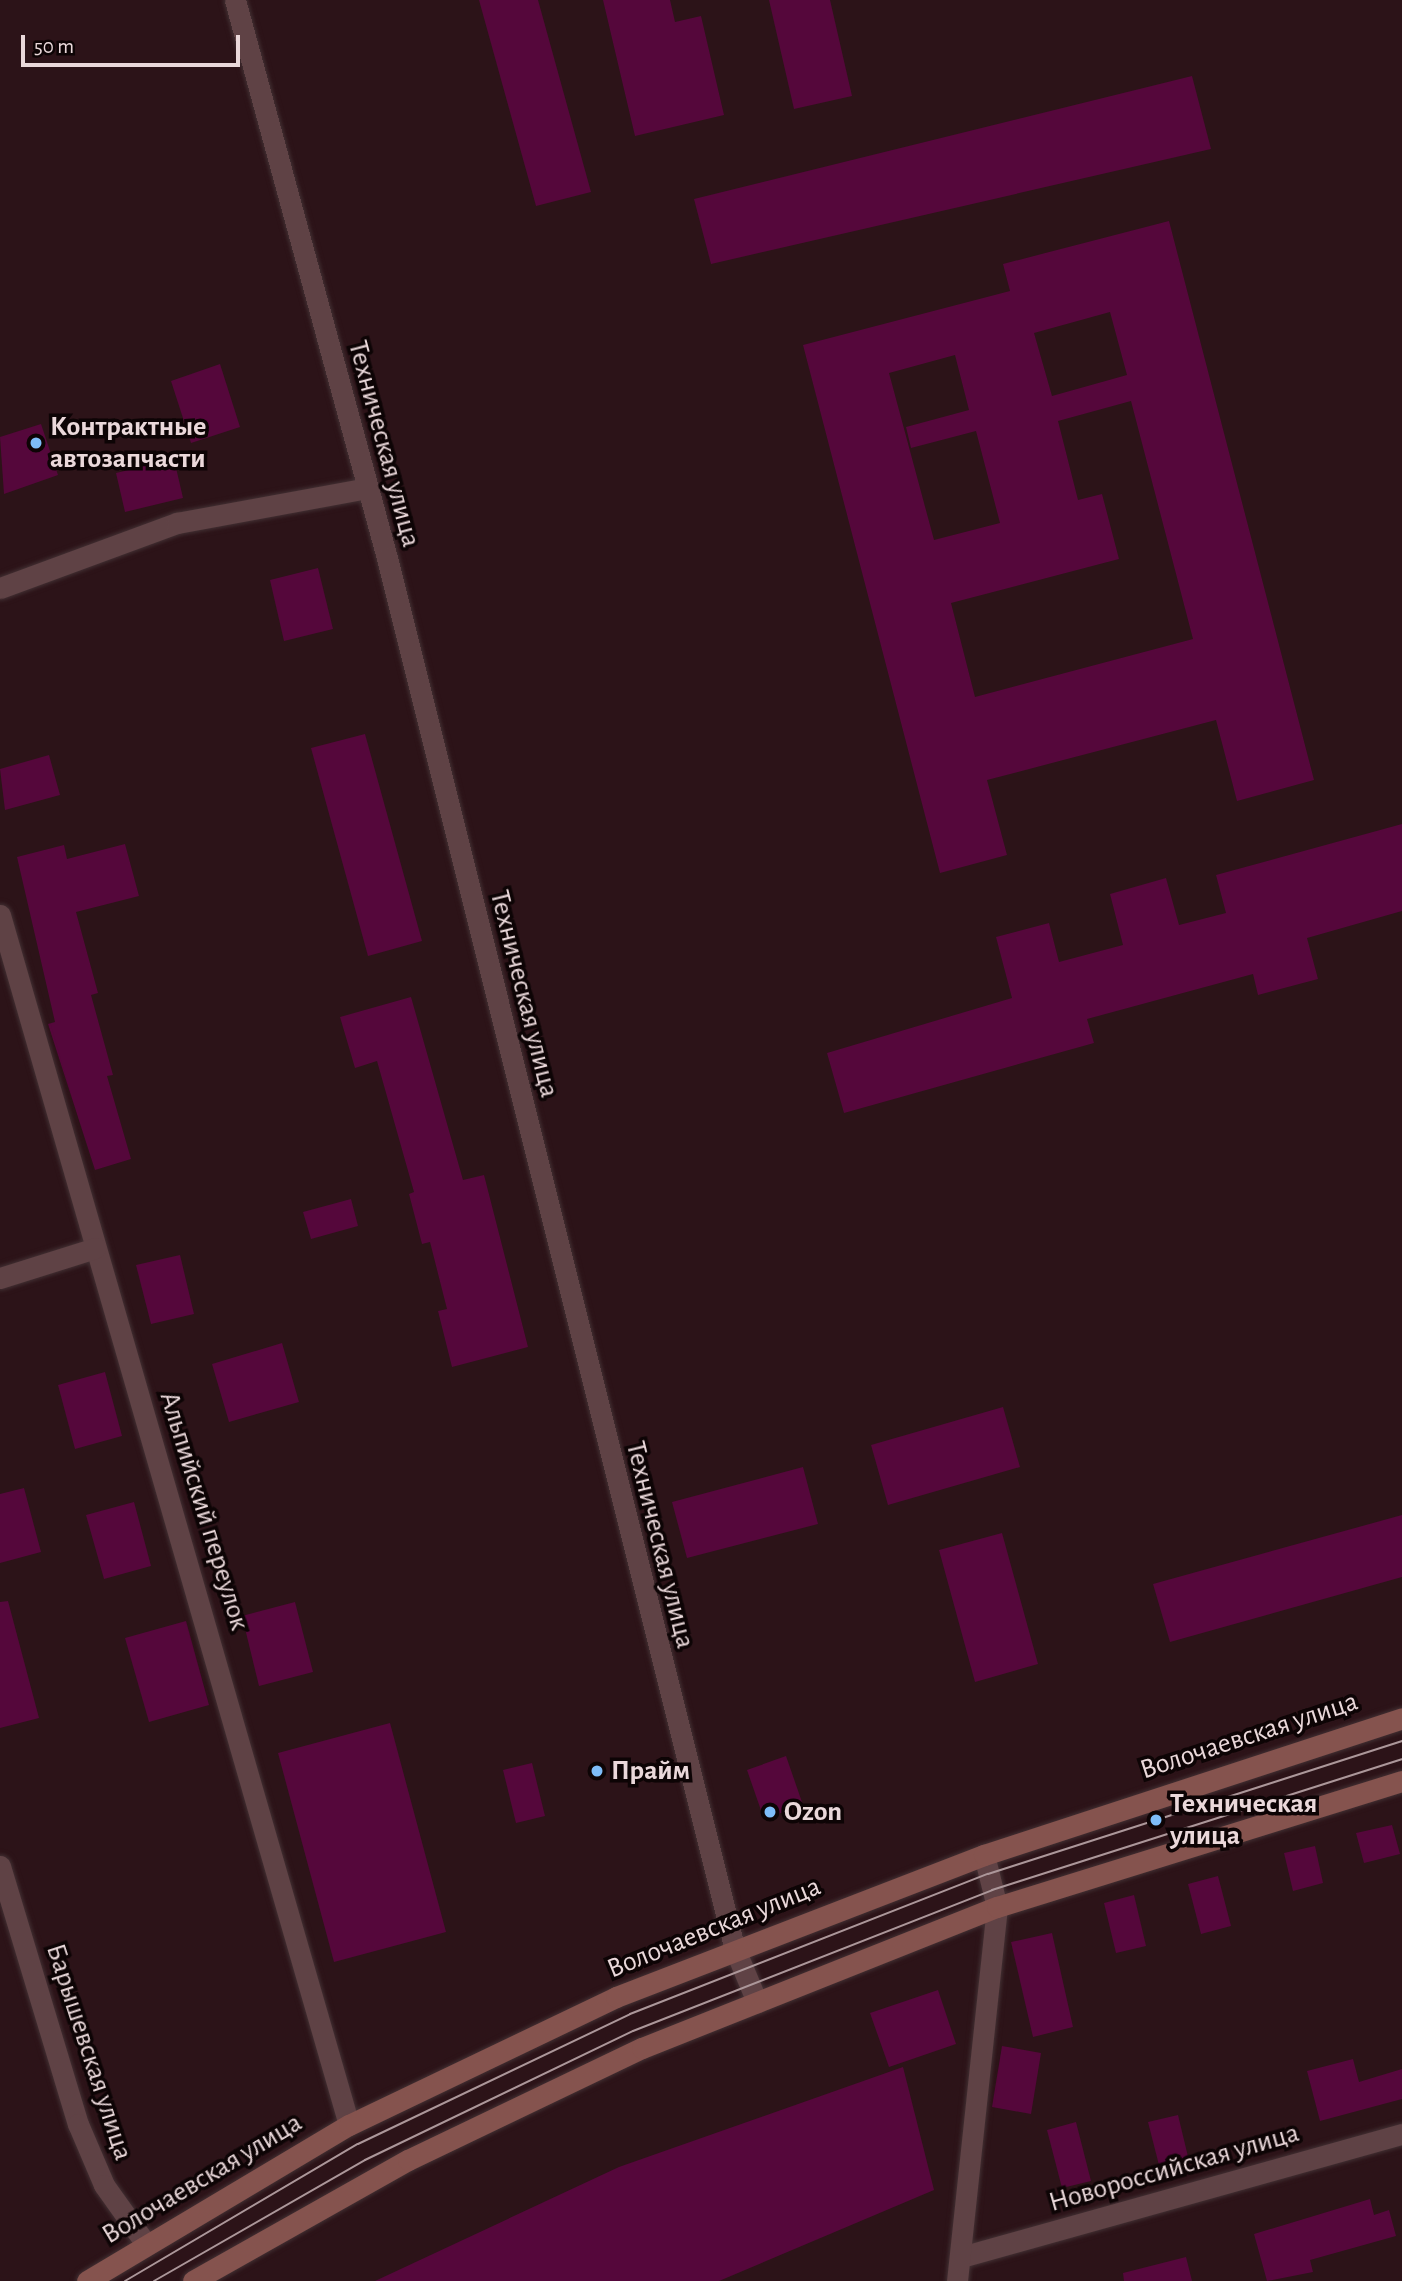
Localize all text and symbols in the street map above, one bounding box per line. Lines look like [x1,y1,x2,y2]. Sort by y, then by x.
scale bar [24,21,243,65]
text: 50 m [34,36,74,57]
street label: Техническая улица [340,337,428,551]
place label: Контрактные автозапчасти [50,410,207,476]
marker: Контрактные автозапчасти [28,435,44,451]
street label: Техническая улица [482,887,566,1101]
street label: Альпийский переулок [152,1388,256,1634]
street label: Техническая улица [618,1438,702,1652]
street label: Волочаевская улица [1136,1685,1362,1787]
place label: Прайм [611,1754,690,1788]
marker: Прайм [589,1763,605,1779]
place label: Техническая улица [1170,1787,1317,1853]
place label: Ozon [784,1795,842,1829]
marker: Ozon [762,1804,778,1820]
marker: Техническая улица [1148,1812,1164,1828]
street label: Волочаевская улица [602,1870,826,1986]
street label: Барышевская улица [38,1940,140,2164]
street label: Волочаевская улица [96,2106,308,2252]
street label: Новороссийская улица [1045,2116,1303,2220]

